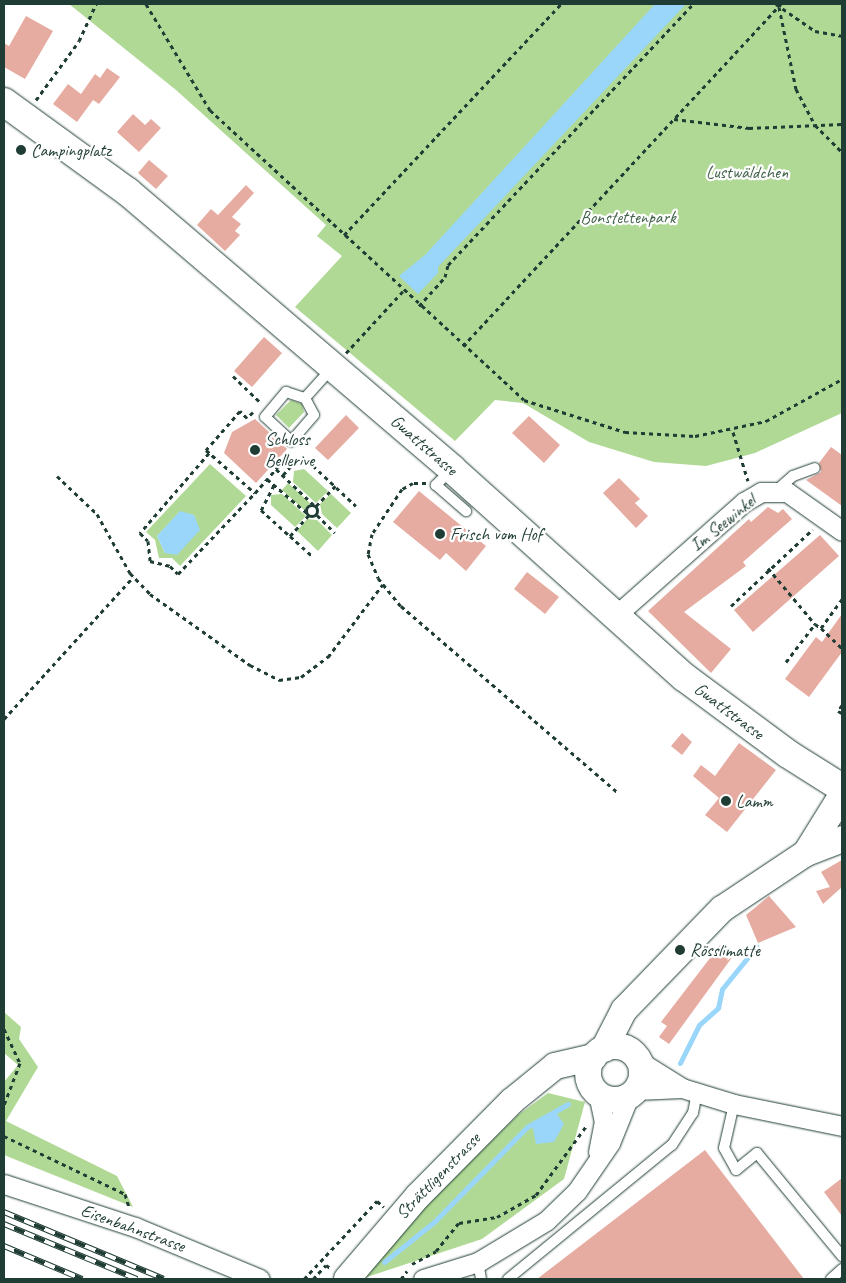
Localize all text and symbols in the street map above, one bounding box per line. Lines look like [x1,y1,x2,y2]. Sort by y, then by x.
place label: Campingplatz [31,139,111,161]
marker: Campingplatz [15,144,27,156]
park label: Lustwäldchen [706,161,788,183]
park label: Bonstettenpark [580,206,676,228]
street label: Gwattstrasse [386,410,462,480]
place label: Schloss Bellerive [265,429,314,472]
marker: Schloss Bellerive [249,444,261,456]
street label: Im Seewinkel [686,490,760,556]
place label: Frisch vom Hof [450,523,543,545]
marker: Frisch vom Hof [434,528,446,540]
street label: Gwattstrasse [690,678,768,744]
place label: Lamm [736,790,773,812]
marker: Lamm [720,795,732,807]
place label: Rösslimatte [690,939,760,961]
marker: Rösslimatte [674,944,686,956]
street label: Strättligenstrasse [391,1128,485,1224]
street label: Eisenbahnstrasse [78,1199,188,1257]

